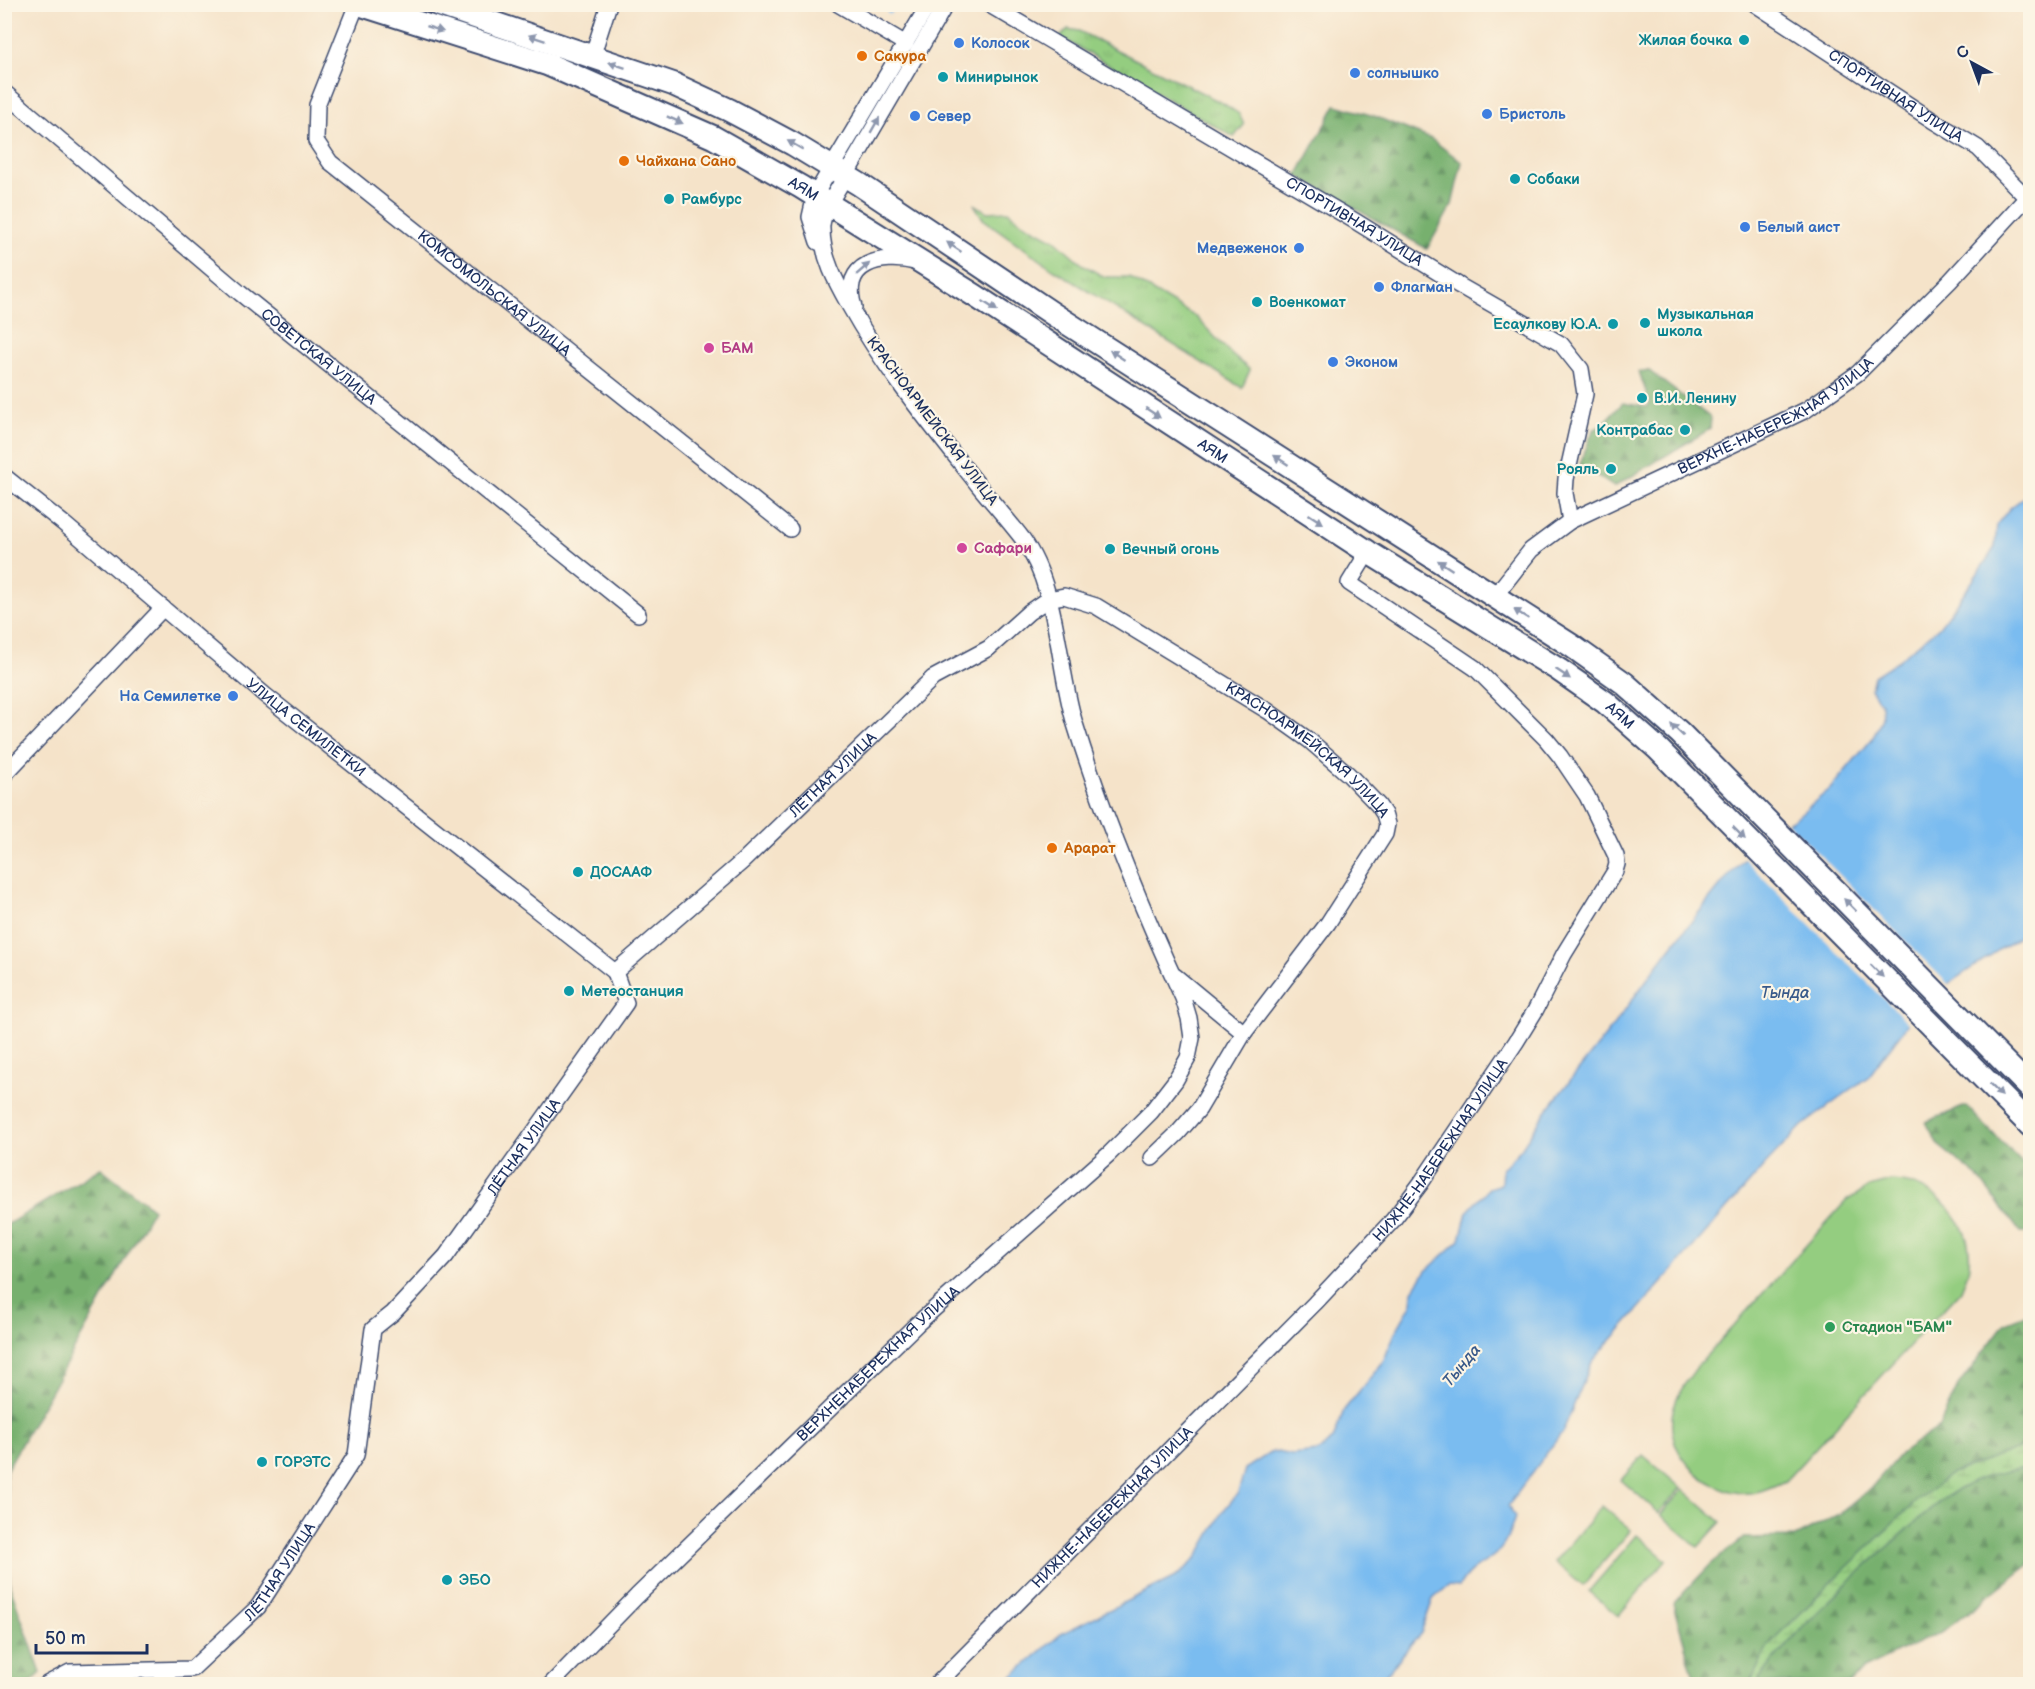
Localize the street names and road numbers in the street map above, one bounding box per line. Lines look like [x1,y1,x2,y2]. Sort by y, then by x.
street label: СПОРТИВНАЯ УЛИЦА [1825,45,1967,145]
street label: АЯМ [784,172,822,205]
street label: СПОРТИВНАЯ УЛИЦА [1282,173,1427,271]
street label: КОМСОМОЛЬСКАЯ УЛИЦА [414,226,575,360]
street label: СОВЕТСКАЯ УЛИЦА [257,304,381,409]
street label: КРАСНОАРМЕЙСКАЯ УЛИЦА [862,333,1002,510]
street label: ВЕРХНЕ-НАБЕРЕЖНАЯ УЛИЦА [1675,353,1878,478]
street label: АЯМ [1193,434,1231,468]
street label: УЛИЦА СЕМИЛЕТКИ [242,674,370,781]
street label: КРАСНОАРМЕЙСКАЯ УЛИЦА [1222,678,1394,822]
street label: АЯМ [1601,697,1638,733]
street label: ЛЁТНАЯ УЛИЦА [784,727,881,822]
street label: НИЖНЕ-НАБЕРЕЖНАЯ УЛИЦА [1368,1054,1512,1245]
street label: ЛЁТНАЯ УЛИЦА [482,1094,565,1200]
street label: ВЕРХНЕНАБЕРЕЖНАЯ УЛИЦА [793,1281,964,1445]
street label: НИЖНЕ-НАБЕРЕЖНАЯ УЛИЦА [1028,1422,1197,1592]
street label: ЛЁТНАЯ УЛИЦА [239,1518,320,1625]

